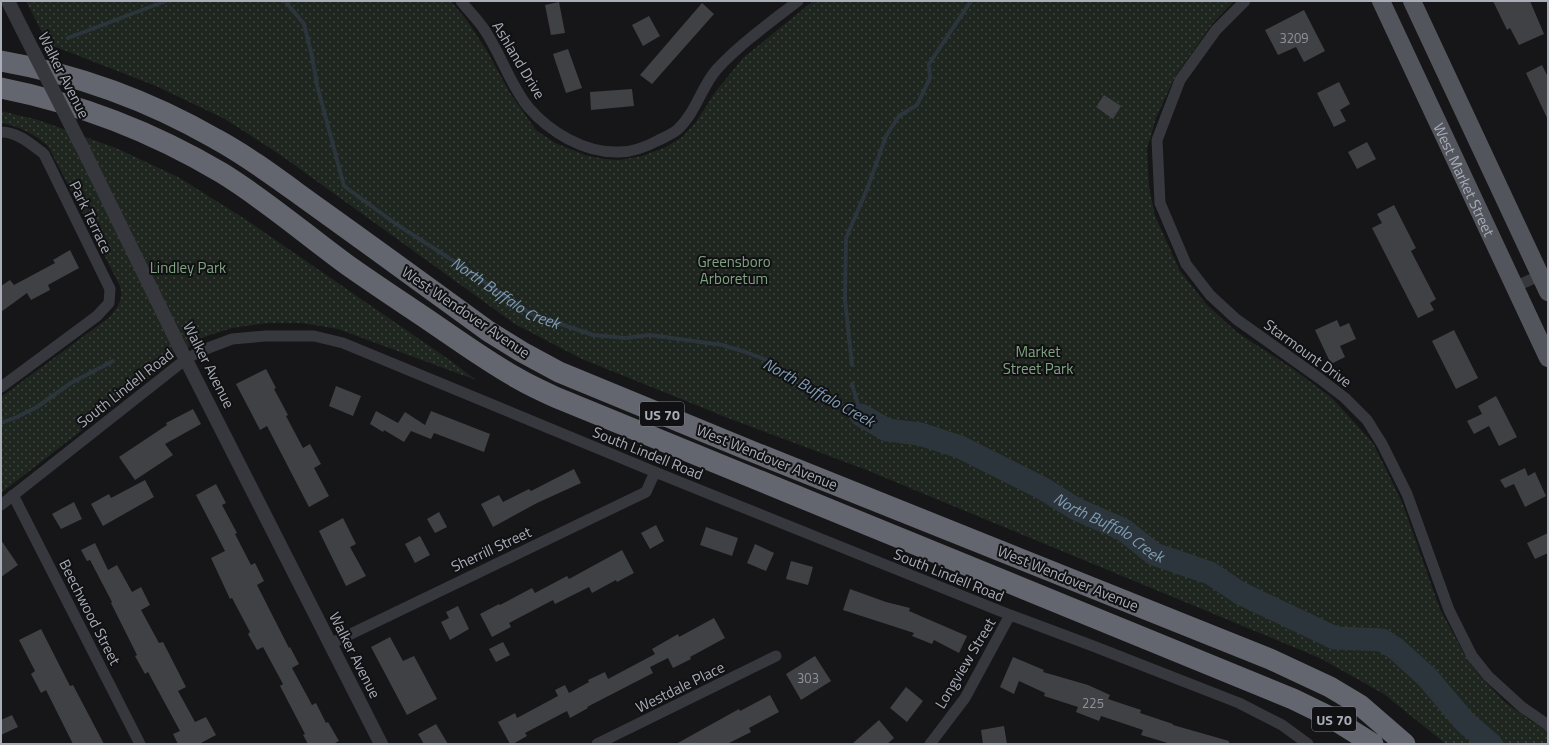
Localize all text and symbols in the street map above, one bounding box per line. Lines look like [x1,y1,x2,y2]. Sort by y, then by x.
street label: Ashland Drive [487,17,551,103]
street label: Walker Avenue [32,28,96,122]
house number: 3209 [1279,28,1309,48]
street label: West Market Street [1428,119,1501,241]
street label: Park Terrace [64,177,118,257]
water label: North Buffalo Creek [446,250,565,335]
park label: Greensboro Arboretum [697,250,771,290]
park label: Lindley Park [150,256,226,279]
street label: West Wendover Avenue [397,260,535,364]
street label: Starmount Drive [1259,313,1357,393]
street label: Walker Avenue [177,318,241,412]
park label: Market Street Park [1003,340,1073,380]
street label: South Lindell Road [72,343,178,433]
water label: North Buffalo Creek [759,351,881,434]
road number: US 70 [640,402,684,426]
street label: West Wendover Avenue [693,418,841,496]
street label: South Lindell Road [589,420,707,486]
water label: North Buffalo Creek [1049,486,1169,569]
street label: Sherrill Street [447,520,536,578]
street label: West Wendover Avenue [994,539,1142,617]
street label: South Lindell Road [890,542,1008,608]
street label: Beechwood Street [53,555,127,670]
street label: Walker Avenue [323,608,387,702]
street label: Longview Street [929,613,1002,713]
street label: Westdale Place [632,656,728,718]
house number: 303 [797,668,819,688]
house number: 225 [1082,693,1104,713]
road number: US 70 [1312,707,1356,731]

